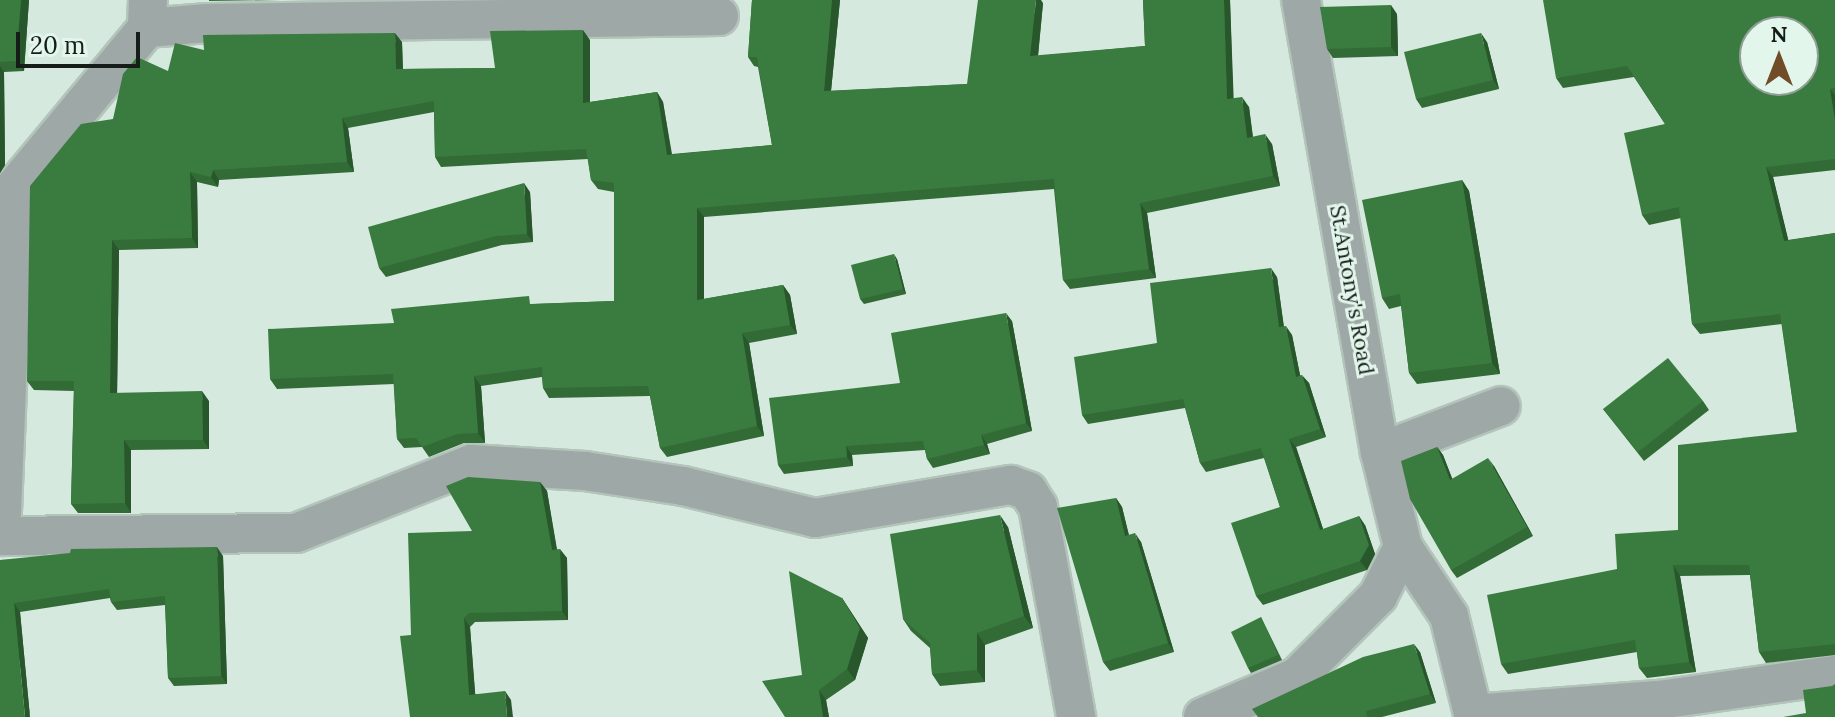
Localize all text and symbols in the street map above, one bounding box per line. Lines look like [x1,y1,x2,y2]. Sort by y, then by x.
scale bar [20,16,144,66]
north arrow [1739,16,1819,96]
text: N [1770,20,1788,48]
text: 20 m [30,30,86,61]
street label: St.Antony's Road [1324,203,1380,377]

